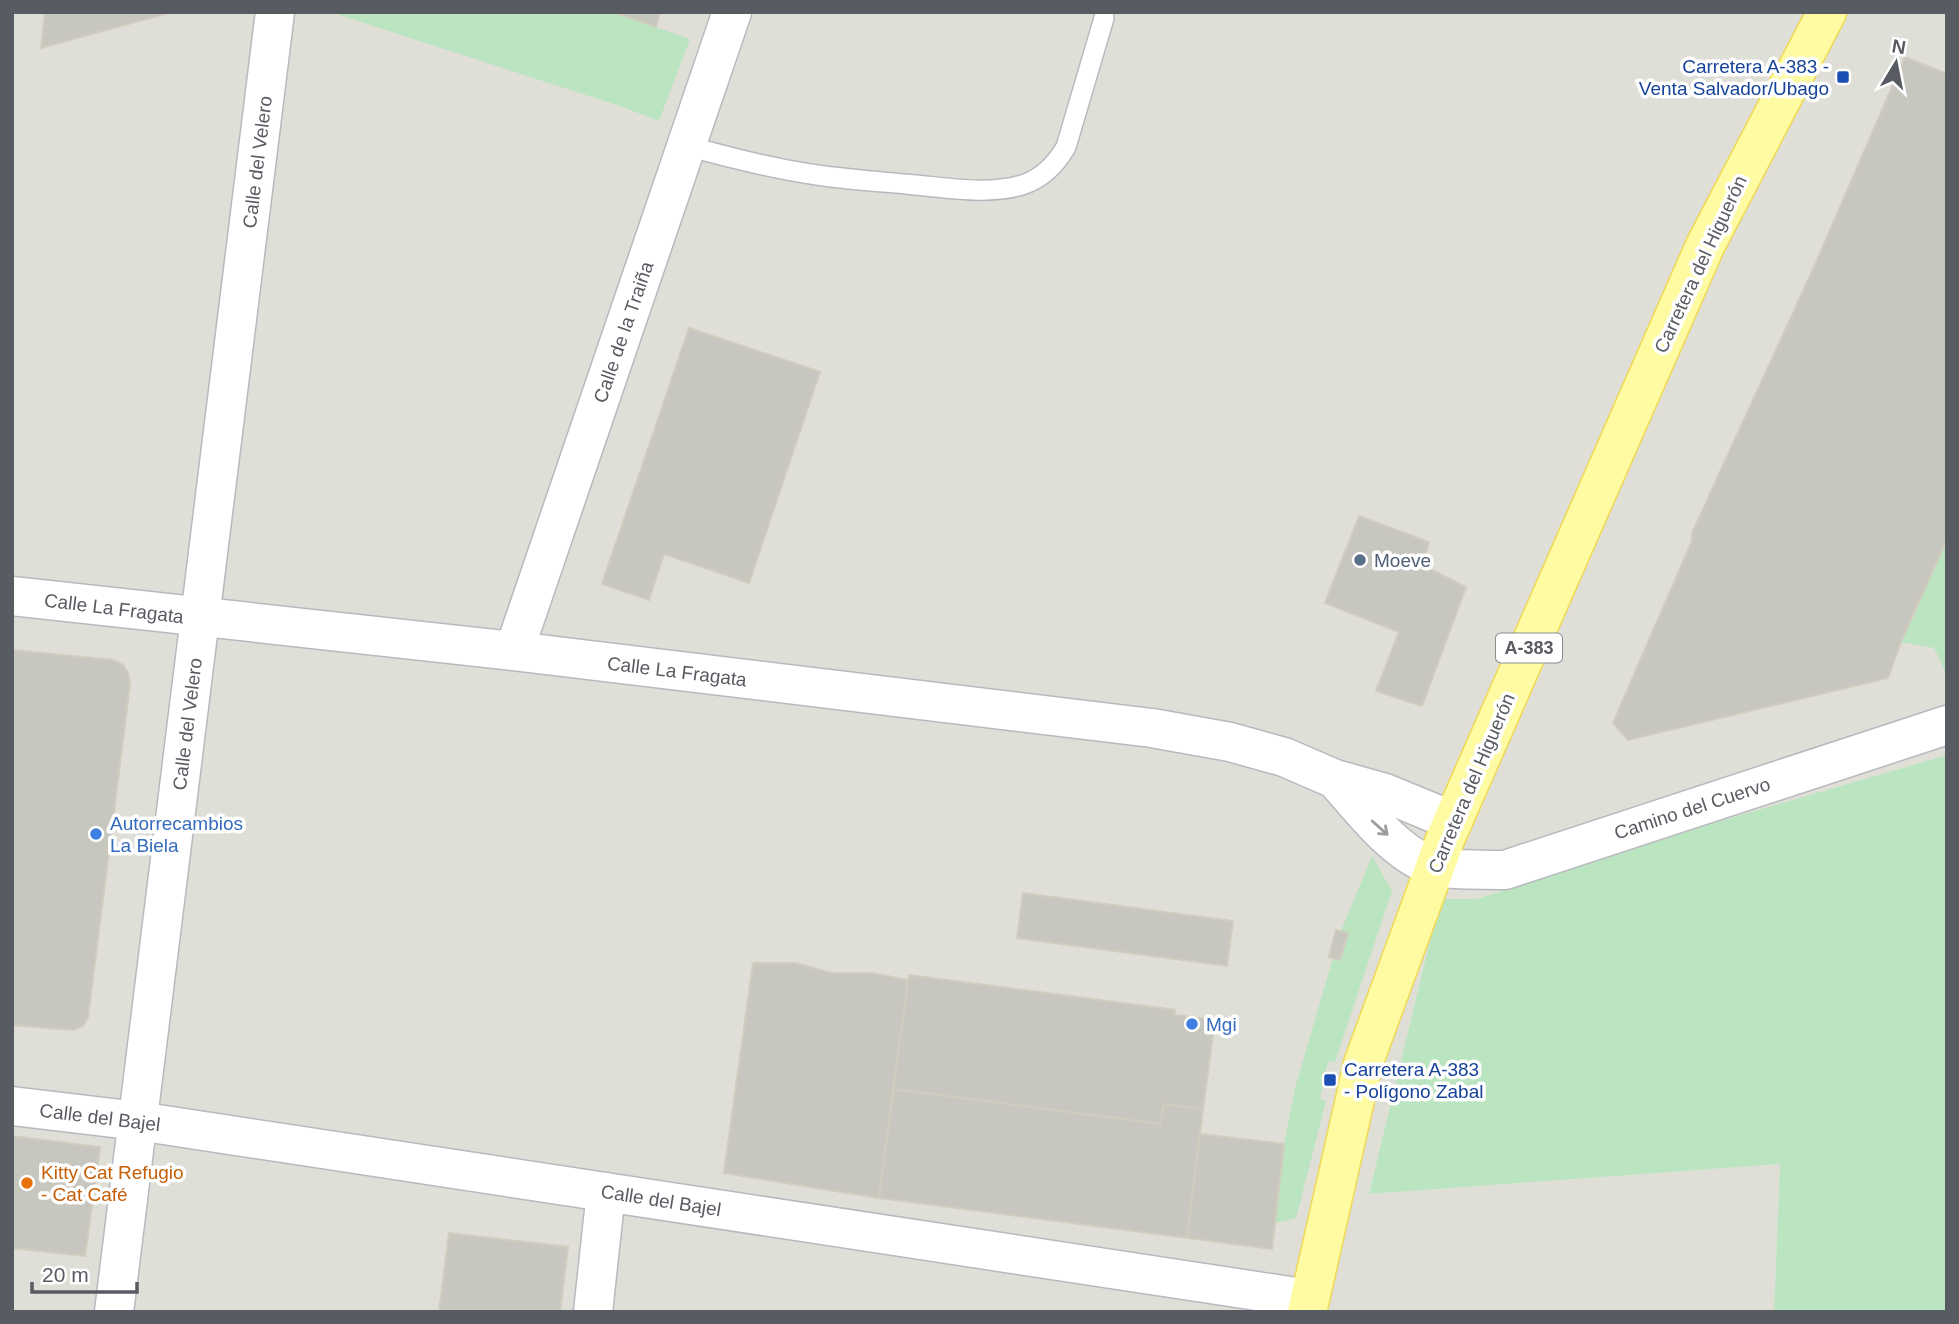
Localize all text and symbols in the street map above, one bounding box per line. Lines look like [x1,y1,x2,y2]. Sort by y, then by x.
north arrow [1861,28,1931,98]
text: N [1890,35,1907,58]
place label: Carretera A-383 - Venta Salvador/Ubago [1639,56,1829,99]
marker: Carretera A-383 - Venta Salvador/Ubago [1835,69,1851,85]
street label: Calle del Velero [239,95,276,229]
street label: Carretera del Higuerón [1650,172,1751,356]
street label: Calle de la Traiña [589,258,658,405]
place label: Moeve [1374,550,1431,571]
marker: Moeve [1352,552,1368,568]
street label: Calle La Fragata [43,590,185,628]
road number: A-383 [1496,634,1562,662]
street label: Calle La Fragata [606,653,748,691]
street label: Calle del Velero [169,657,206,791]
street label: Carretera del Higuerón [1424,690,1519,876]
street label: Camino del Cuervo [1612,773,1773,844]
place label: Autorrecambios La Biela [110,813,243,856]
one-way arrow [1371,820,1389,836]
marker: Autorrecambios La Biela [88,826,104,842]
place label: Mgi [1206,1014,1237,1035]
marker: Mgi [1184,1016,1200,1032]
place label: Carretera A-383 - Polígono Zabal [1344,1059,1483,1102]
marker: Carretera A-383 - Polígono Zabal [1322,1072,1338,1088]
street label: Calle del Bajel [38,1100,162,1135]
place label: Kitty Cat Refugio - Cat Café [41,1162,184,1205]
marker: Kitty Cat Refugio - Cat Café [19,1175,35,1191]
street label: Calle del Bajel [599,1181,723,1220]
scale bar [32,1250,136,1294]
text: 20 m [42,1263,89,1286]

